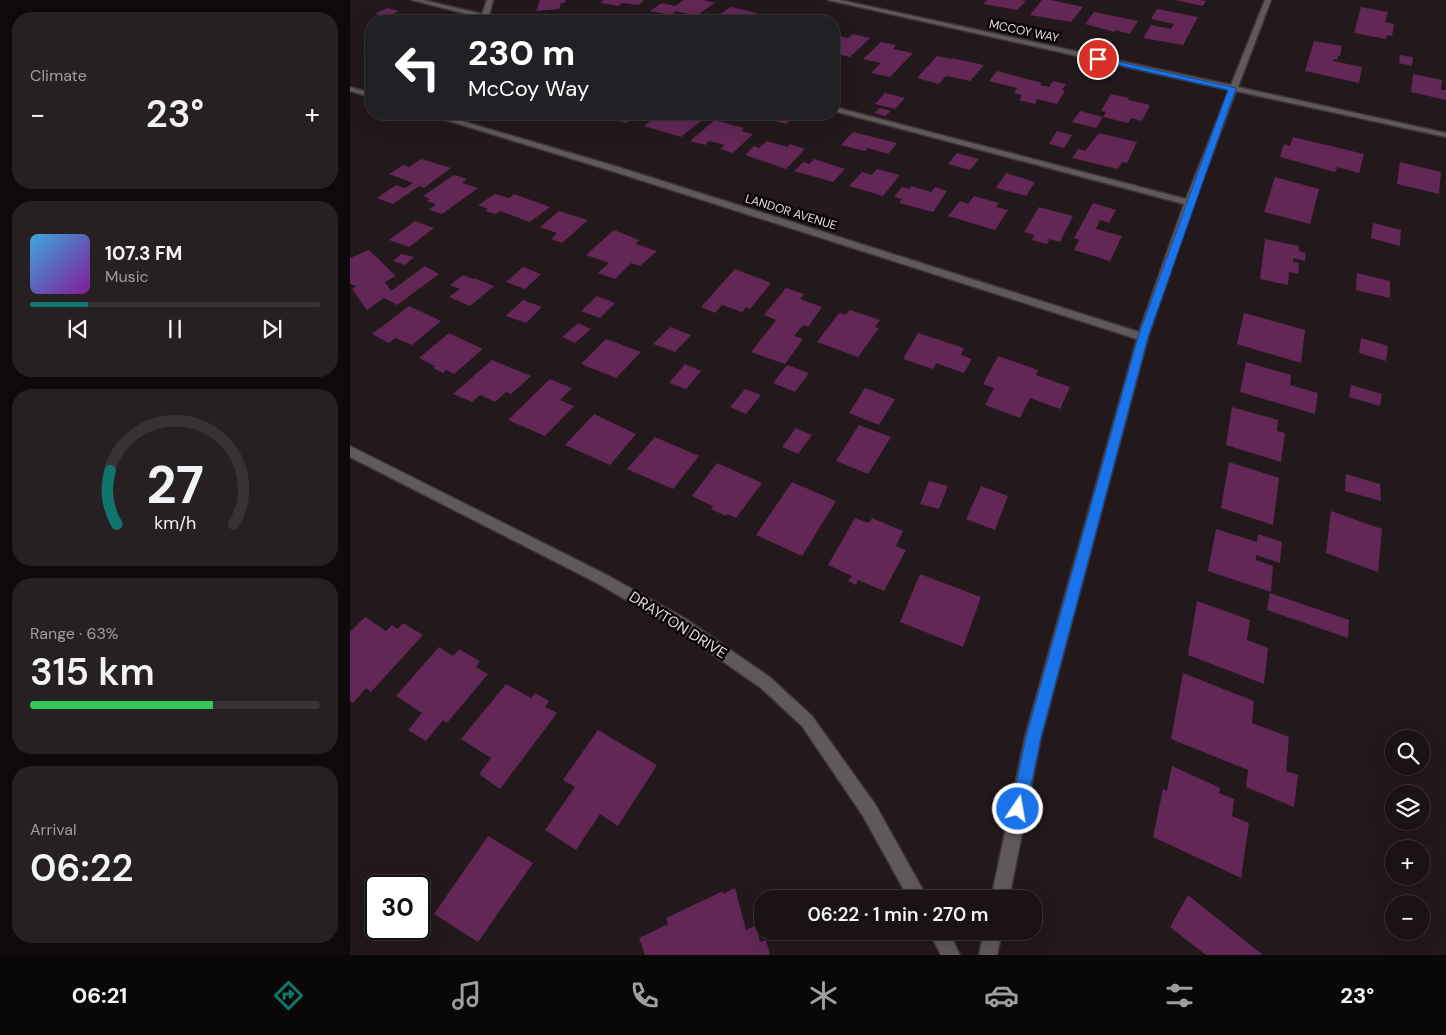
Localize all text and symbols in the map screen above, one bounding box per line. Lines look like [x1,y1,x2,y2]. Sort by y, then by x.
street label: MCCOY WAY [988,16,1060,46]
text: 230 m [468,30,575,76]
icon: left [385,35,450,100]
pin [1077,38,1119,80]
icon: arrive [1084,45,1112,73]
text: Climate [30,65,87,86]
text: McCoy Way [468,74,589,103]
text: 23° [146,89,204,139]
text: − [30,96,45,133]
text: + [305,96,320,133]
street label: LANDOR AVENUE [743,190,839,234]
text: 107.3 FM [105,241,182,266]
text: Music [105,266,149,287]
icon: previous [64,315,92,343]
icon: pause [161,315,189,343]
icon: next [258,315,286,343]
text: 27 [146,451,204,519]
text: km/h [154,511,196,535]
street label: DRAYTON DRIVE [625,587,731,663]
text: Range · 63% [30,623,118,644]
text: 315 km [30,647,155,697]
map controls [1385,730,1430,940]
button: search [1385,730,1430,775]
position arrow [991,782,1043,834]
button: layers [1385,785,1430,830]
text: Arrival [30,819,77,840]
button: + [1385,840,1430,885]
text: 06:22 [30,843,134,893]
speed limit sign: 30 [365,875,430,940]
button: − [1385,895,1430,940]
text: 06:22 · 1 min · 270 m [808,902,988,927]
icon: directions [271,978,306,1013]
icon: music [449,978,484,1013]
icon: phone [627,978,662,1013]
icon: climate [806,978,841,1013]
icon: car [984,978,1019,1013]
icon: filters [1162,978,1197,1013]
text: 06:21 [72,981,127,1010]
text: 23° [1340,981,1374,1010]

